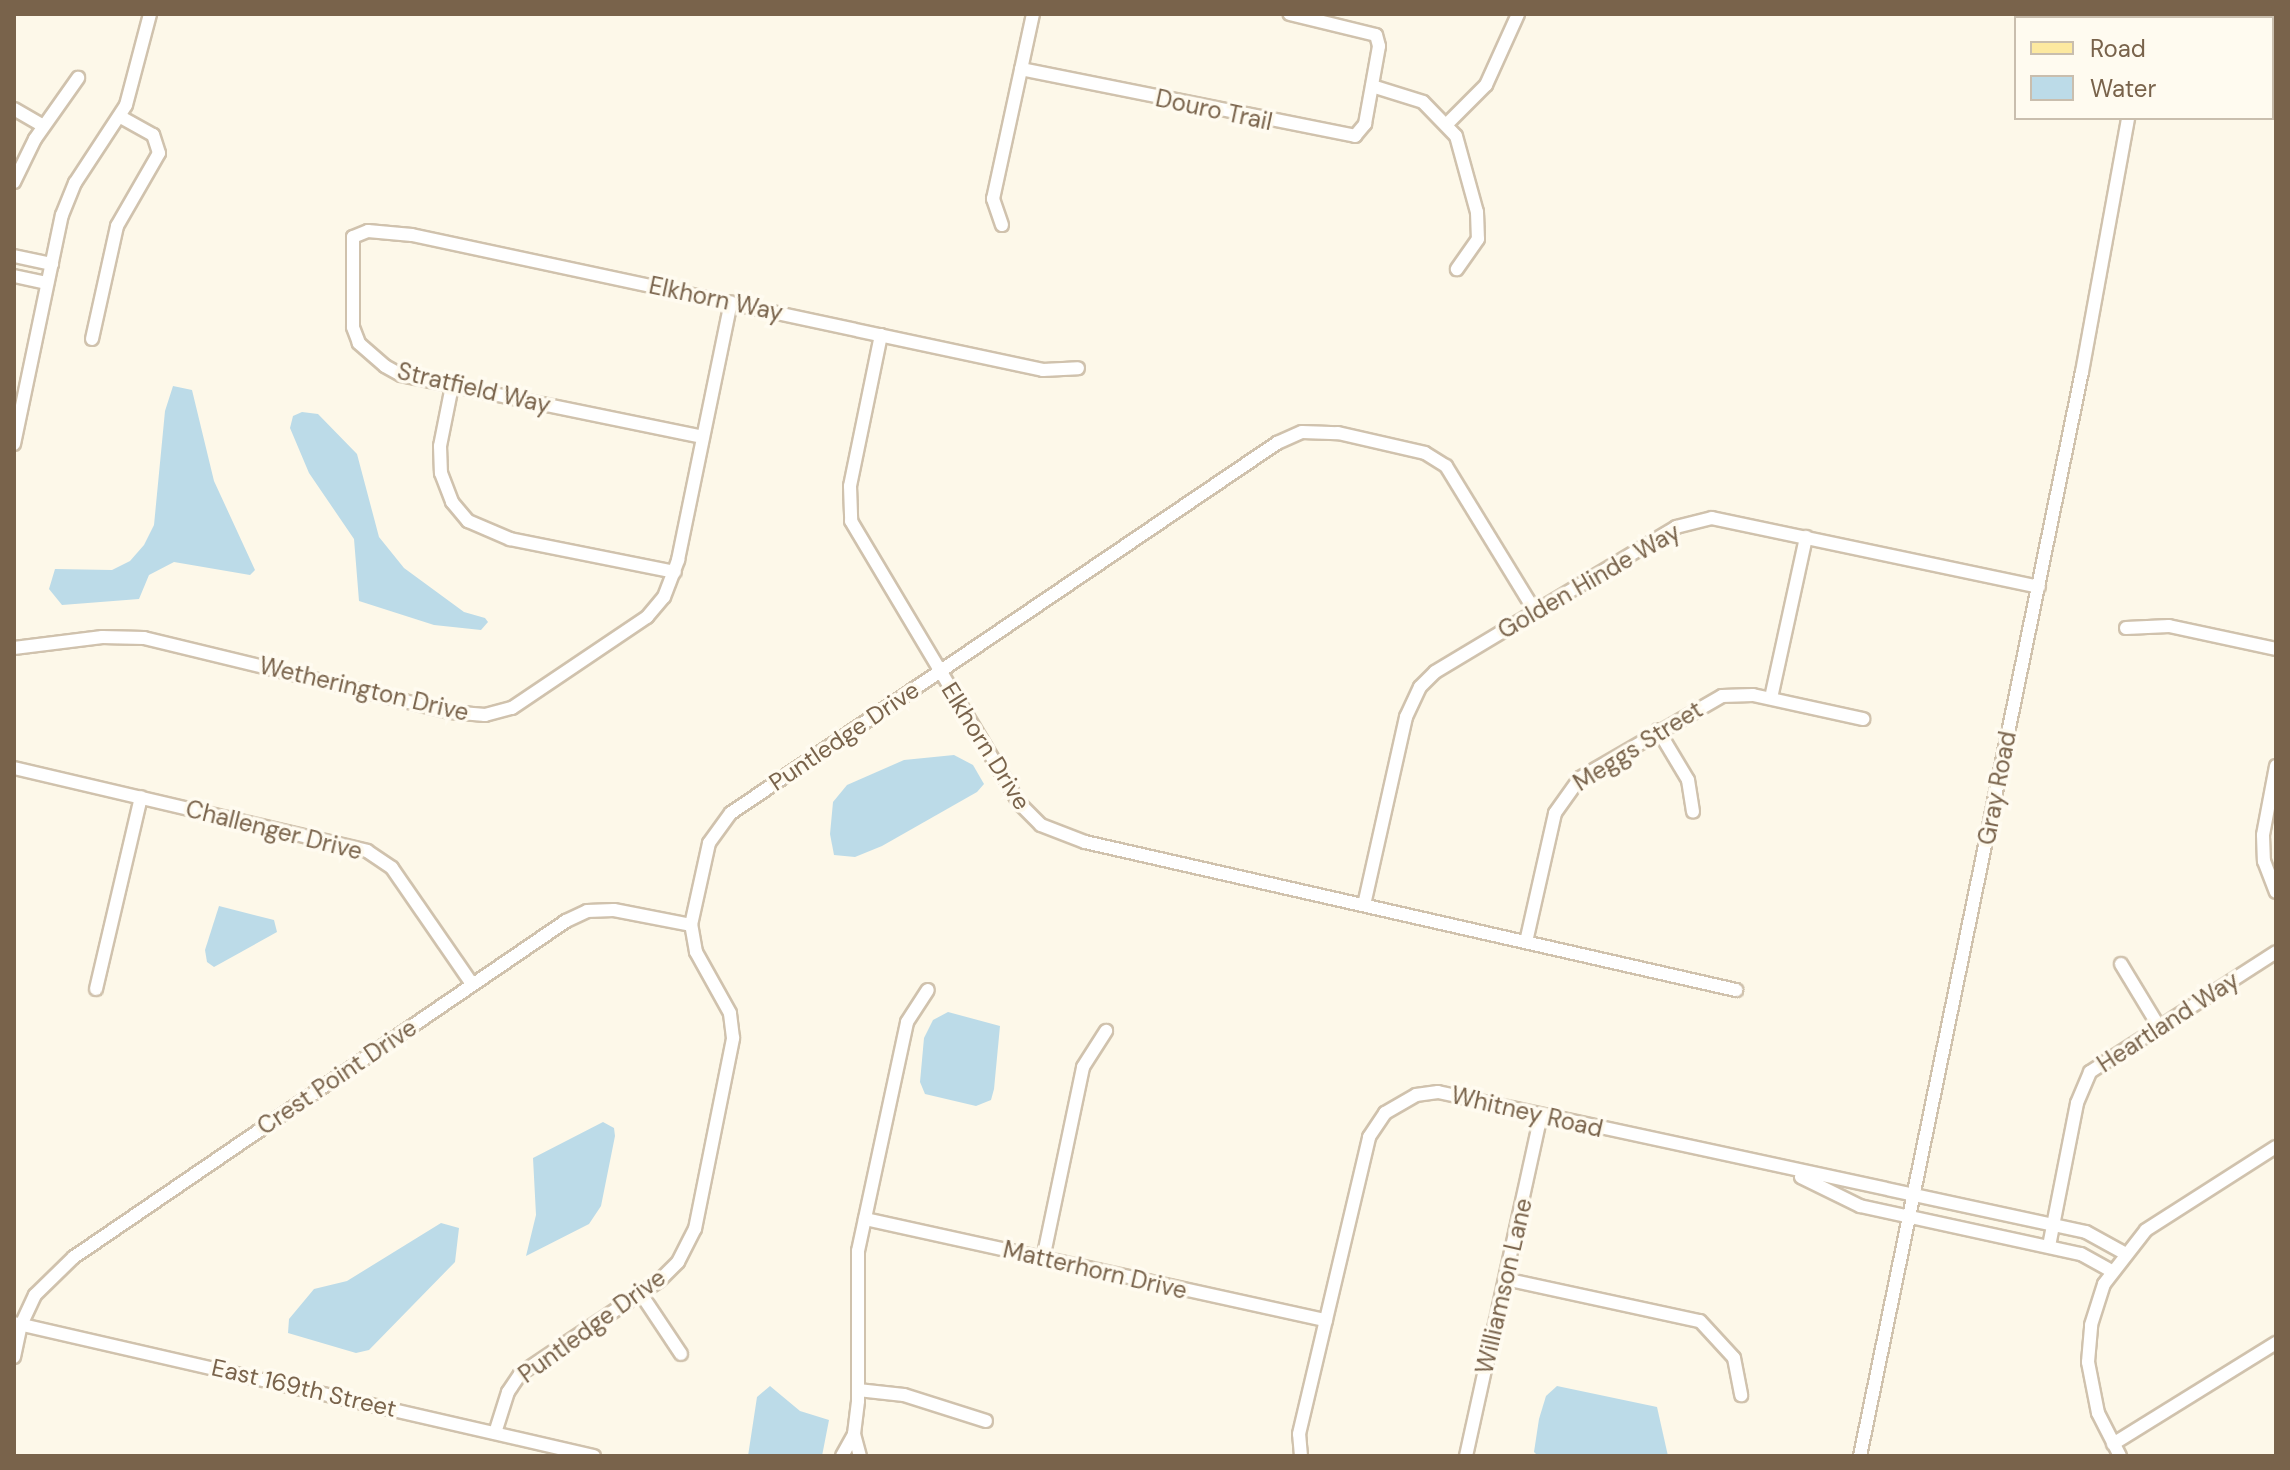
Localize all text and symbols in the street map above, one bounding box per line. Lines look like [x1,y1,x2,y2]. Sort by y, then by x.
legend [2014,16,2274,120]
text: Road [2090,33,2146,64]
text: Water [2090,73,2156,104]
street label: Douro Trail [1153,84,1275,136]
street label: Elkhorn Way [646,271,786,327]
street label: Stratfield Way [395,356,553,420]
street label: Golden Hinde Way [1493,517,1685,645]
street label: Wetherington Drive [256,651,472,727]
street label: Puntledge Drive [764,675,924,797]
street label: Elkhorn Drive [935,677,1037,815]
street label: Meggs Street [1568,695,1708,797]
street label: Gray Road [1972,729,2022,847]
street label: Challenger Drive [183,794,365,866]
street label: Heartland Way [2092,966,2244,1078]
street label: Crest Point Drive [252,1013,422,1141]
street label: Whitney Road [1448,1081,1606,1143]
street label: Williamson Lane [1470,1195,1538,1377]
street label: Matterhorn Drive [1000,1235,1190,1305]
street label: Puntledge Drive [513,1263,671,1389]
street label: East 169th Street [209,1353,399,1423]

